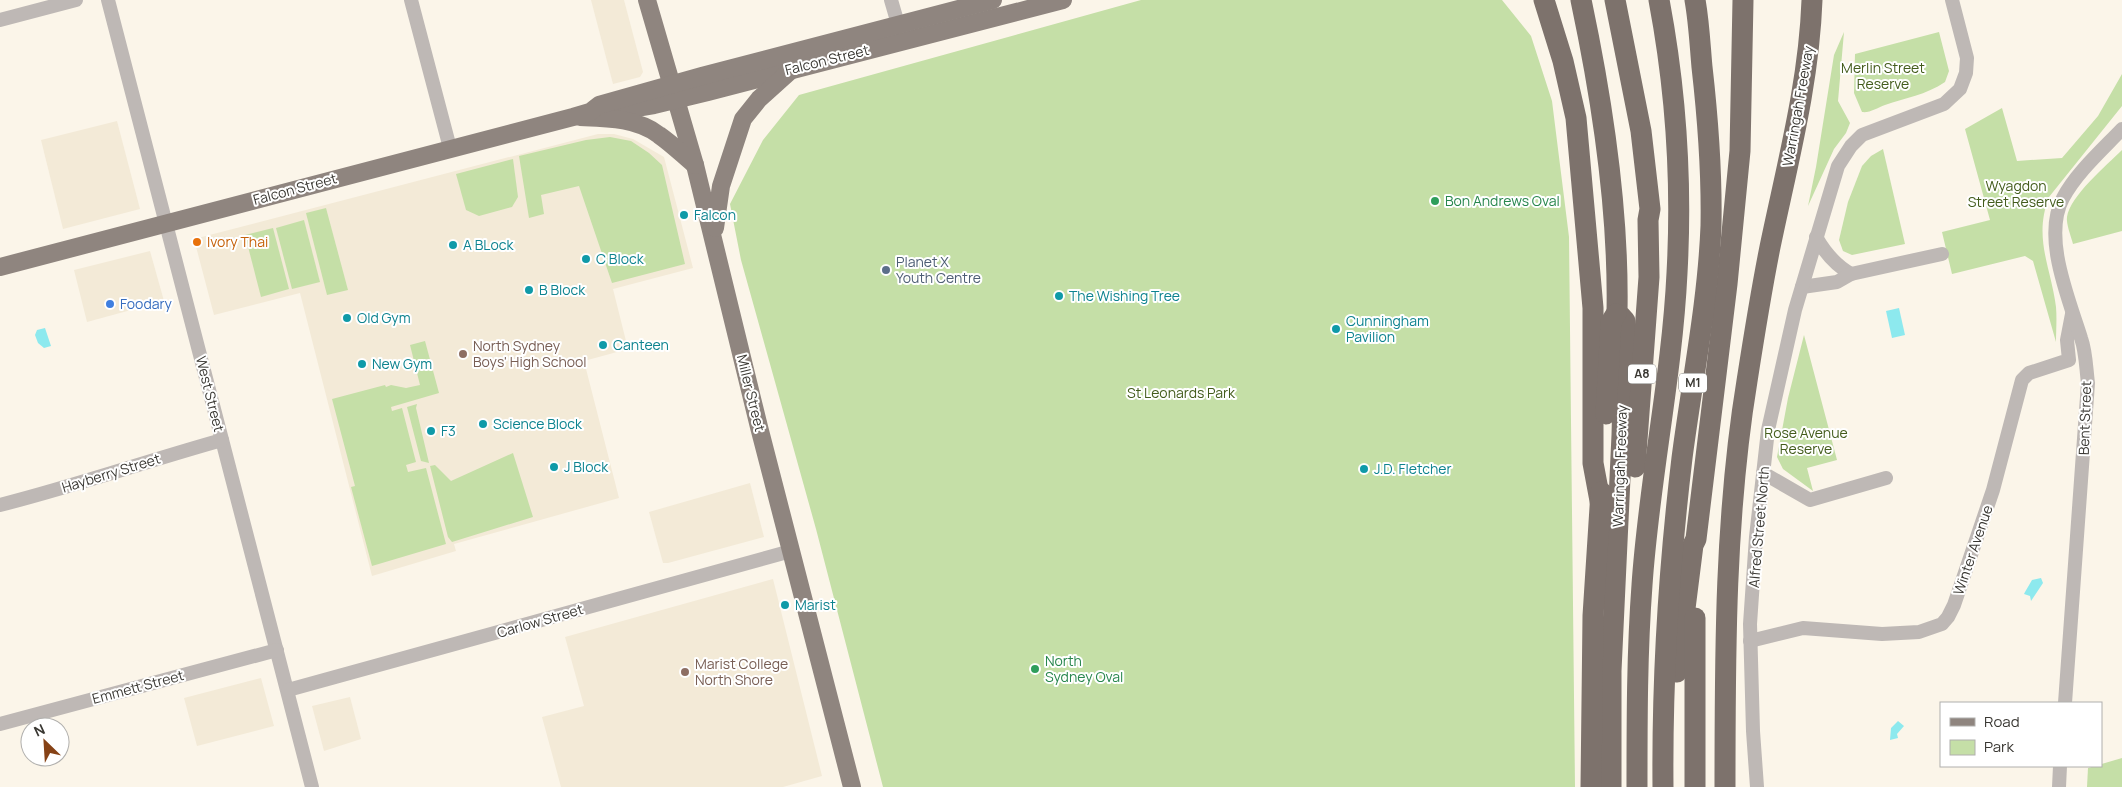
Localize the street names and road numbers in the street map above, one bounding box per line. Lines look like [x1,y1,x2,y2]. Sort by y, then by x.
street label: Falcon Street [783,40,871,79]
street label: Warringah Freeway [1778,43,1818,168]
street label: Falcon Street [251,168,339,209]
street label: Miller Street [733,352,770,434]
street label: West Street [192,354,229,434]
road number: A8 [1628,364,1656,384]
road number: M1 [1679,373,1707,392]
street label: Bent Street [2074,380,2095,455]
street label: Warringah Freeway [1608,404,1631,527]
street label: Hayberry Street [59,448,163,497]
street label: Alfred Street North [1744,465,1773,589]
street label: Winter Avenue [1948,502,1997,597]
street label: Carlow Street [495,599,586,642]
street label: Emmett Street [90,665,186,708]

